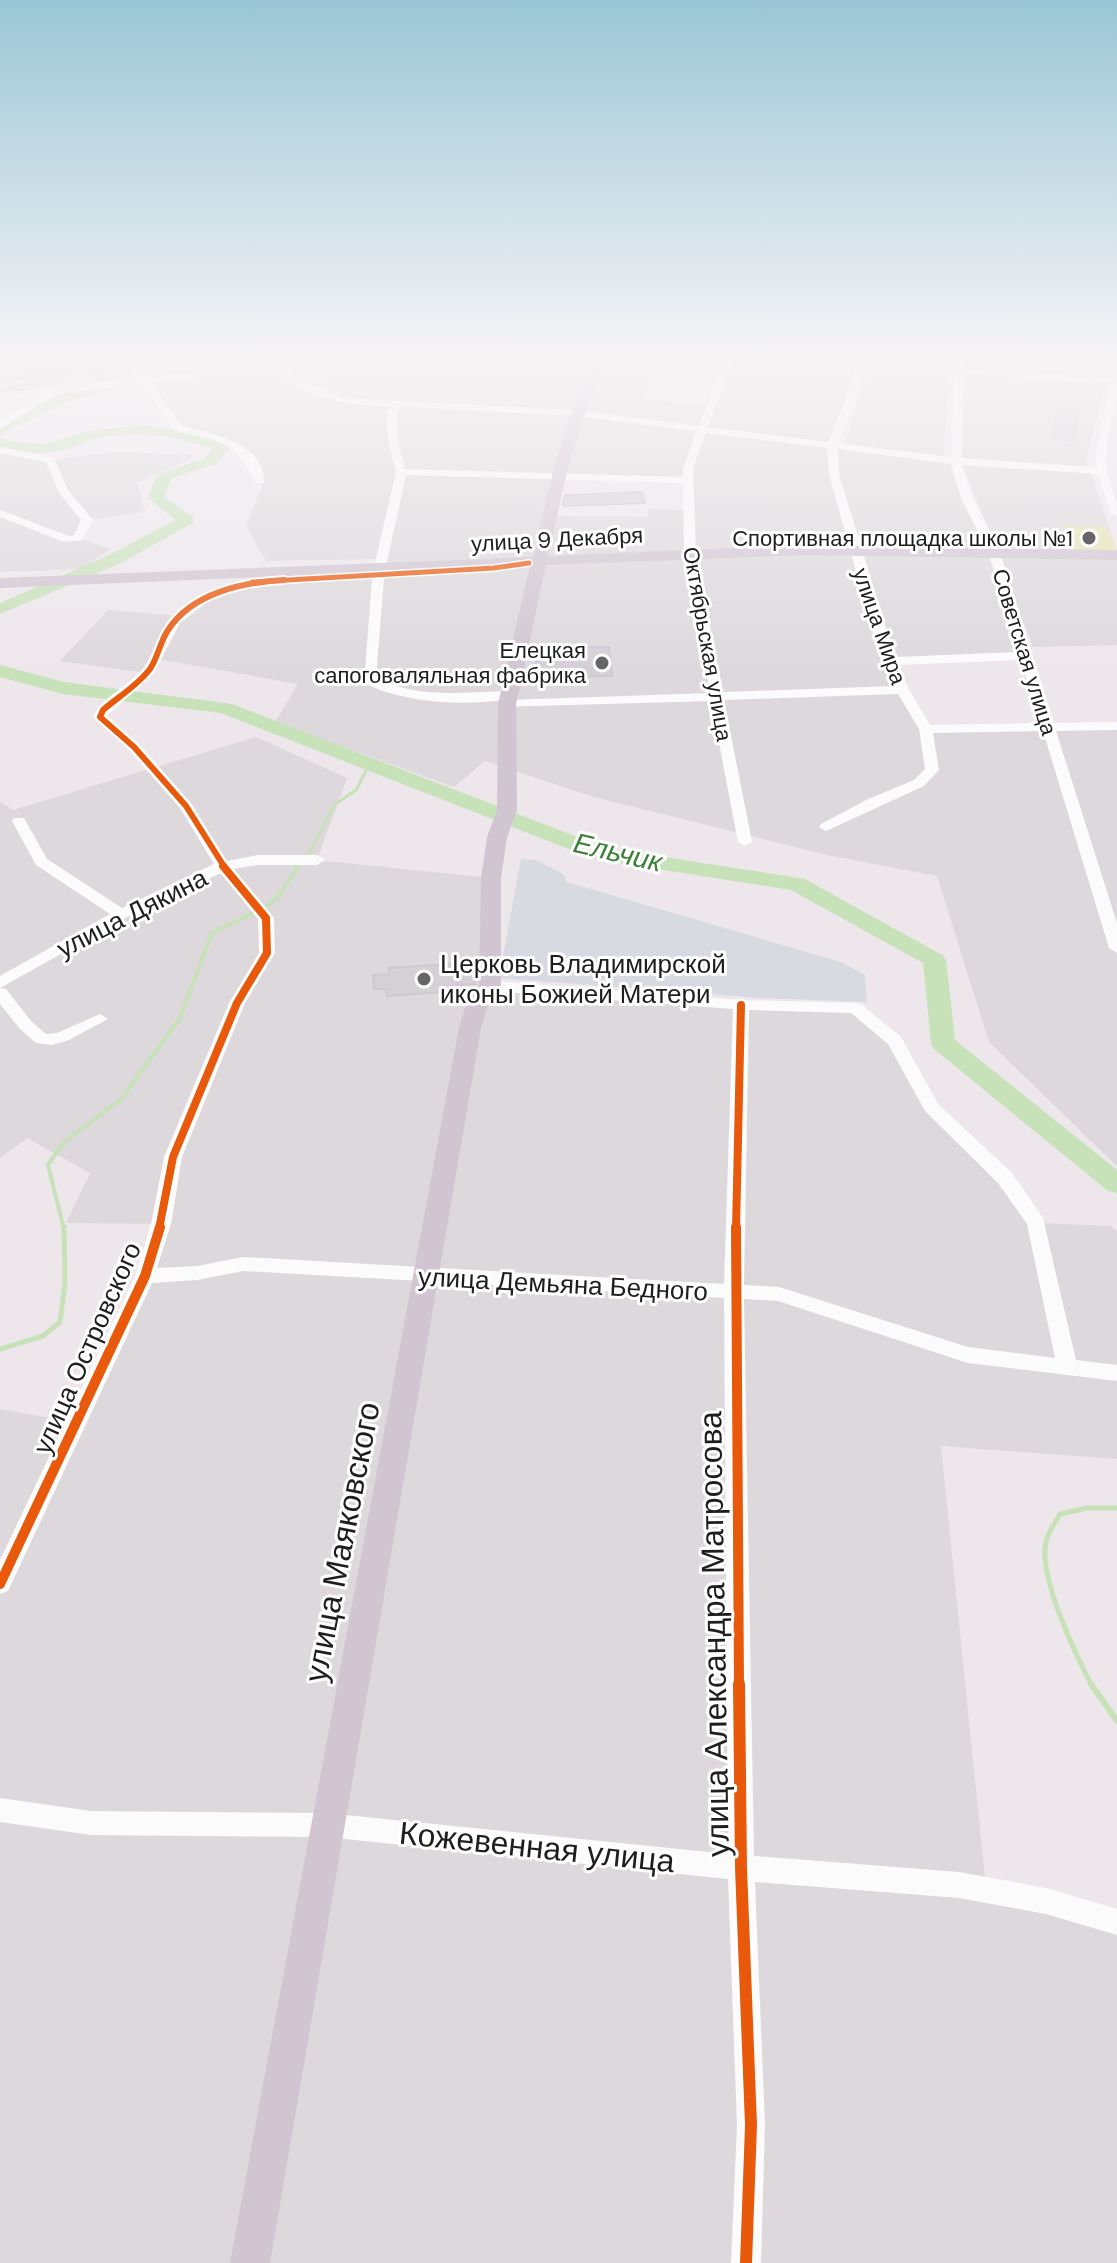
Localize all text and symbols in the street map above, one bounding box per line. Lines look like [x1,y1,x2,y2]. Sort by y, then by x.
street label: улица 9 Декабря [470,521,644,558]
place label: Спортивная площадка школы №1 [732,524,1073,553]
marker: Спортивная площадка школы №1 [1080,529,1098,547]
street label: Октябрьская улица [676,545,739,744]
street label: улица Мира [846,564,913,689]
street label: Советская улица [985,565,1064,740]
place label: Елецкая сапоговаляльная фабрика [314,636,587,690]
marker: Елецкая сапоговаляльная фабрика [593,654,611,672]
water label: Ельчик [570,824,668,881]
street label: улица Дякина [51,860,214,966]
place label: Церковь Владимирской иконы Божией Матери [440,947,726,1011]
marker: Церковь Владимирской иконы Божией Матери [415,970,433,988]
street label: улица Островского [25,1237,149,1459]
street label: улица Демьяна Бедного [417,1259,709,1309]
street label: улица Маяковского [294,1398,390,1686]
street label: улица Александра Матросова [689,1411,739,1857]
street label: Кожевенная улица [397,1812,677,1882]

